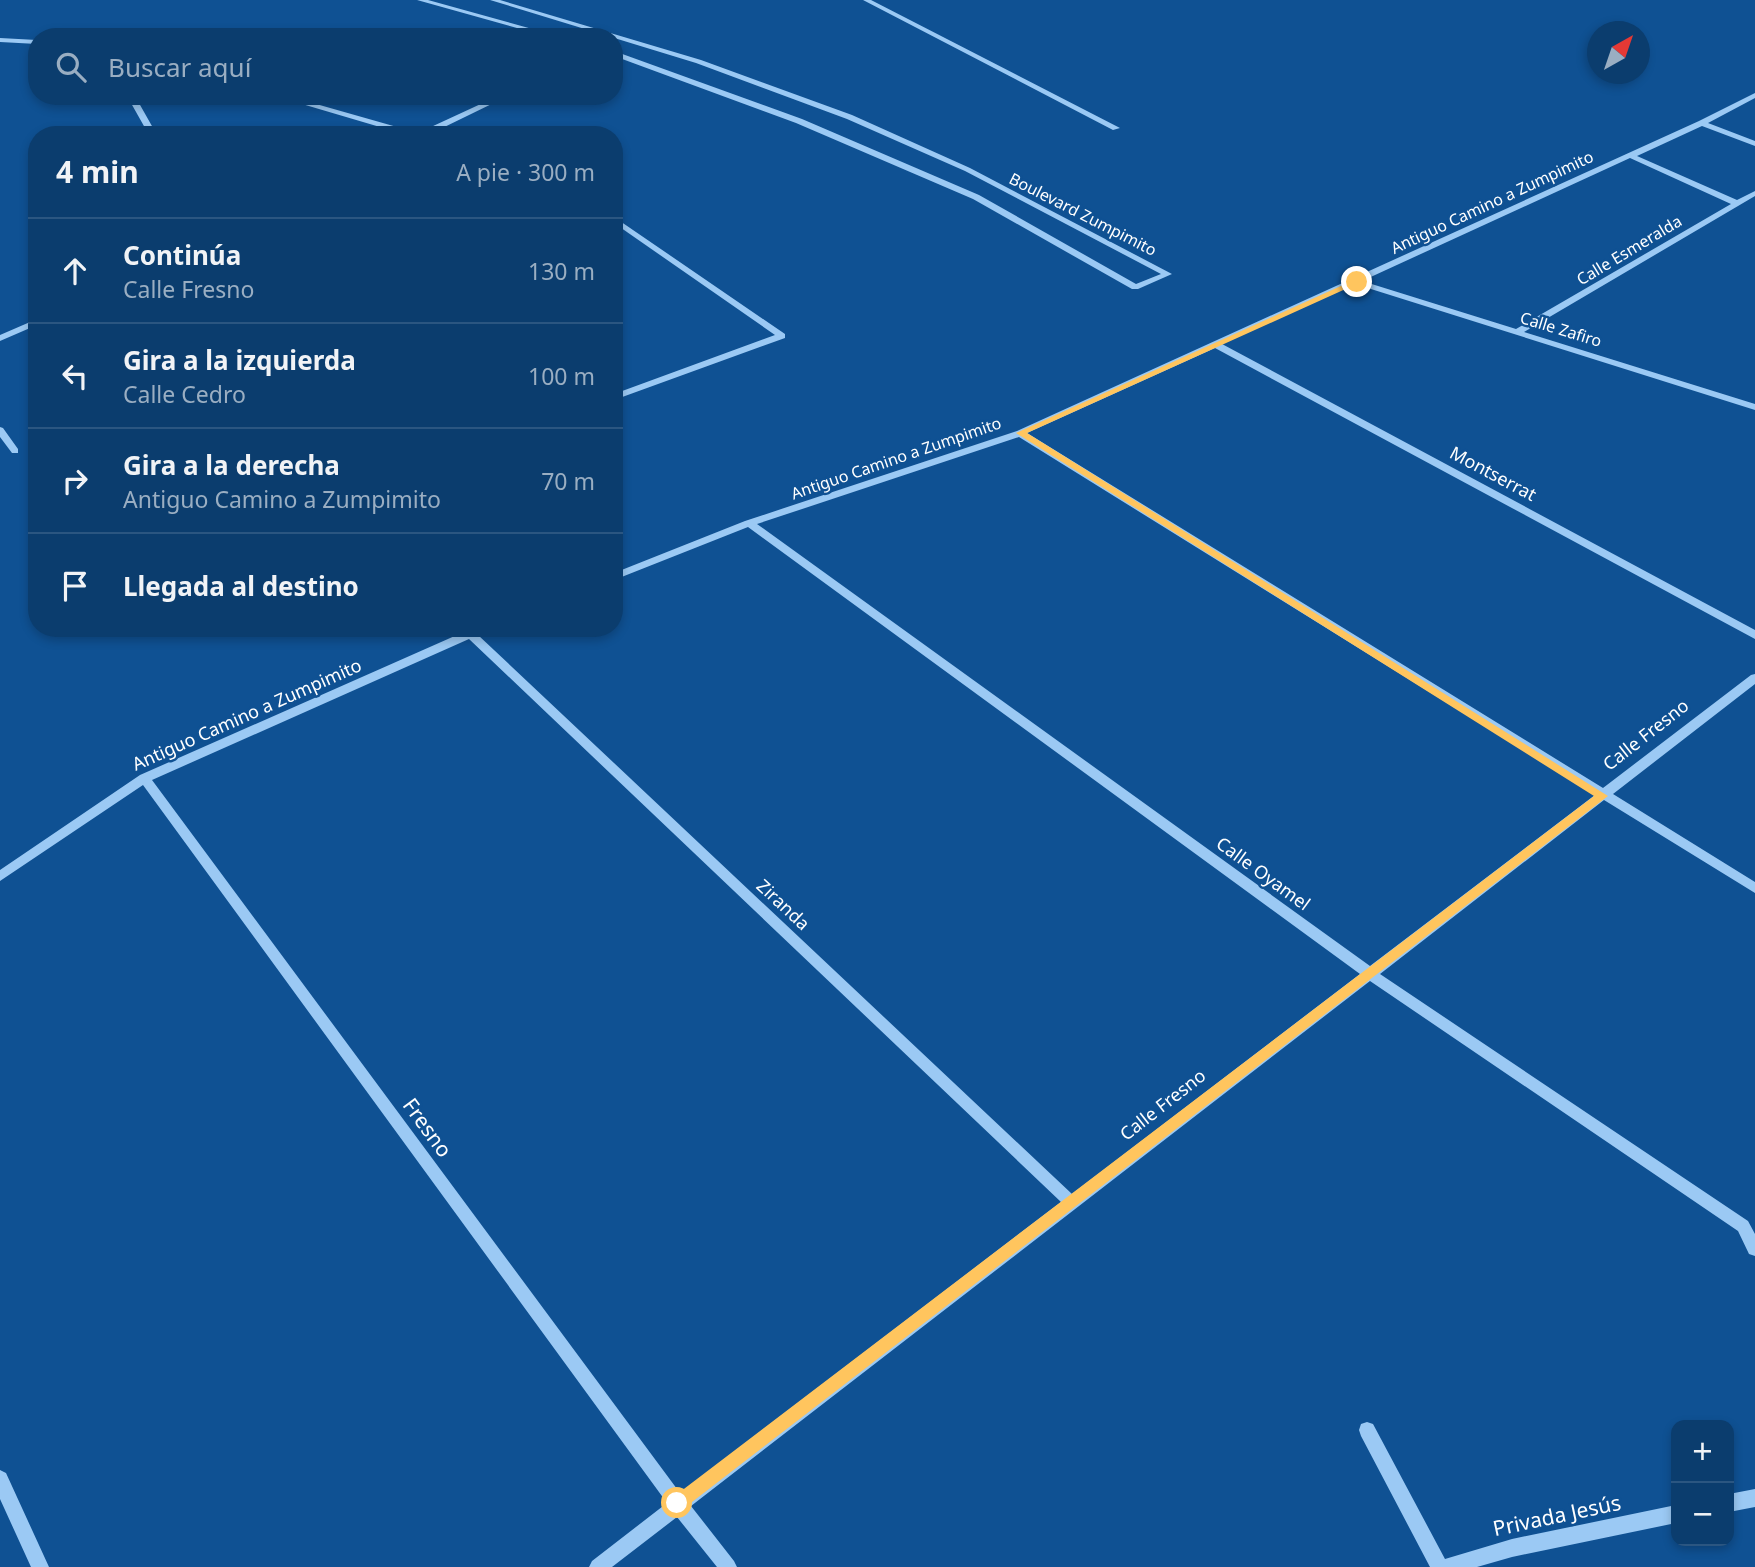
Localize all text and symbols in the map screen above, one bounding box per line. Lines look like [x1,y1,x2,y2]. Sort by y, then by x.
north arrow [1587,21,1650,84]
search box [28,28,623,105]
icon: search [52,48,90,86]
text: Buscar aquí [108,49,251,85]
street label: Antiguo Camino a Zumpimito [1387,145,1597,259]
text: 4 min [56,151,139,192]
text: A pie · 300 m [456,156,595,188]
street label: Boulevard Zumpimito [1006,167,1160,261]
street label: Calle Esmeralda [1572,210,1686,290]
text: Continúa [123,237,241,273]
icon: ahead [56,252,94,290]
text: 130 m [528,255,595,287]
route end [1341,266,1372,297]
text: Calle Fresno [123,273,254,305]
street label: Calle Zafiro [1517,306,1605,352]
text: Gira a la izquierda [123,342,356,378]
icon: left [56,357,94,395]
text: 100 m [528,360,595,392]
text: Calle Cedro [123,378,246,410]
street label: Antiguo Camino a Zumpimito [788,412,1004,504]
street label: Montserrat [1446,440,1541,506]
text: Gira a la derecha [123,447,340,483]
icon: right [56,462,94,500]
text: 70 m [541,465,595,497]
text: Antiguo Camino a Zumpimito [123,483,441,515]
icon: arrive [56,567,94,605]
text: Llegada al destino [123,568,359,604]
street label: Antiguo Camino a Zumpimito [128,653,365,776]
street label: Calle Fresno [1597,693,1693,775]
street label: Calle Oyamel [1212,831,1315,915]
street label: Ziranda [752,874,815,935]
street label: Calle Fresno [1114,1063,1210,1145]
street label: Fresno [397,1092,459,1163]
map controls [1671,1420,1734,1546]
button: + [1671,1420,1734,1483]
button: − [1671,1483,1734,1546]
route start [661,1487,692,1518]
street label: Privada Jesús [1490,1488,1623,1542]

